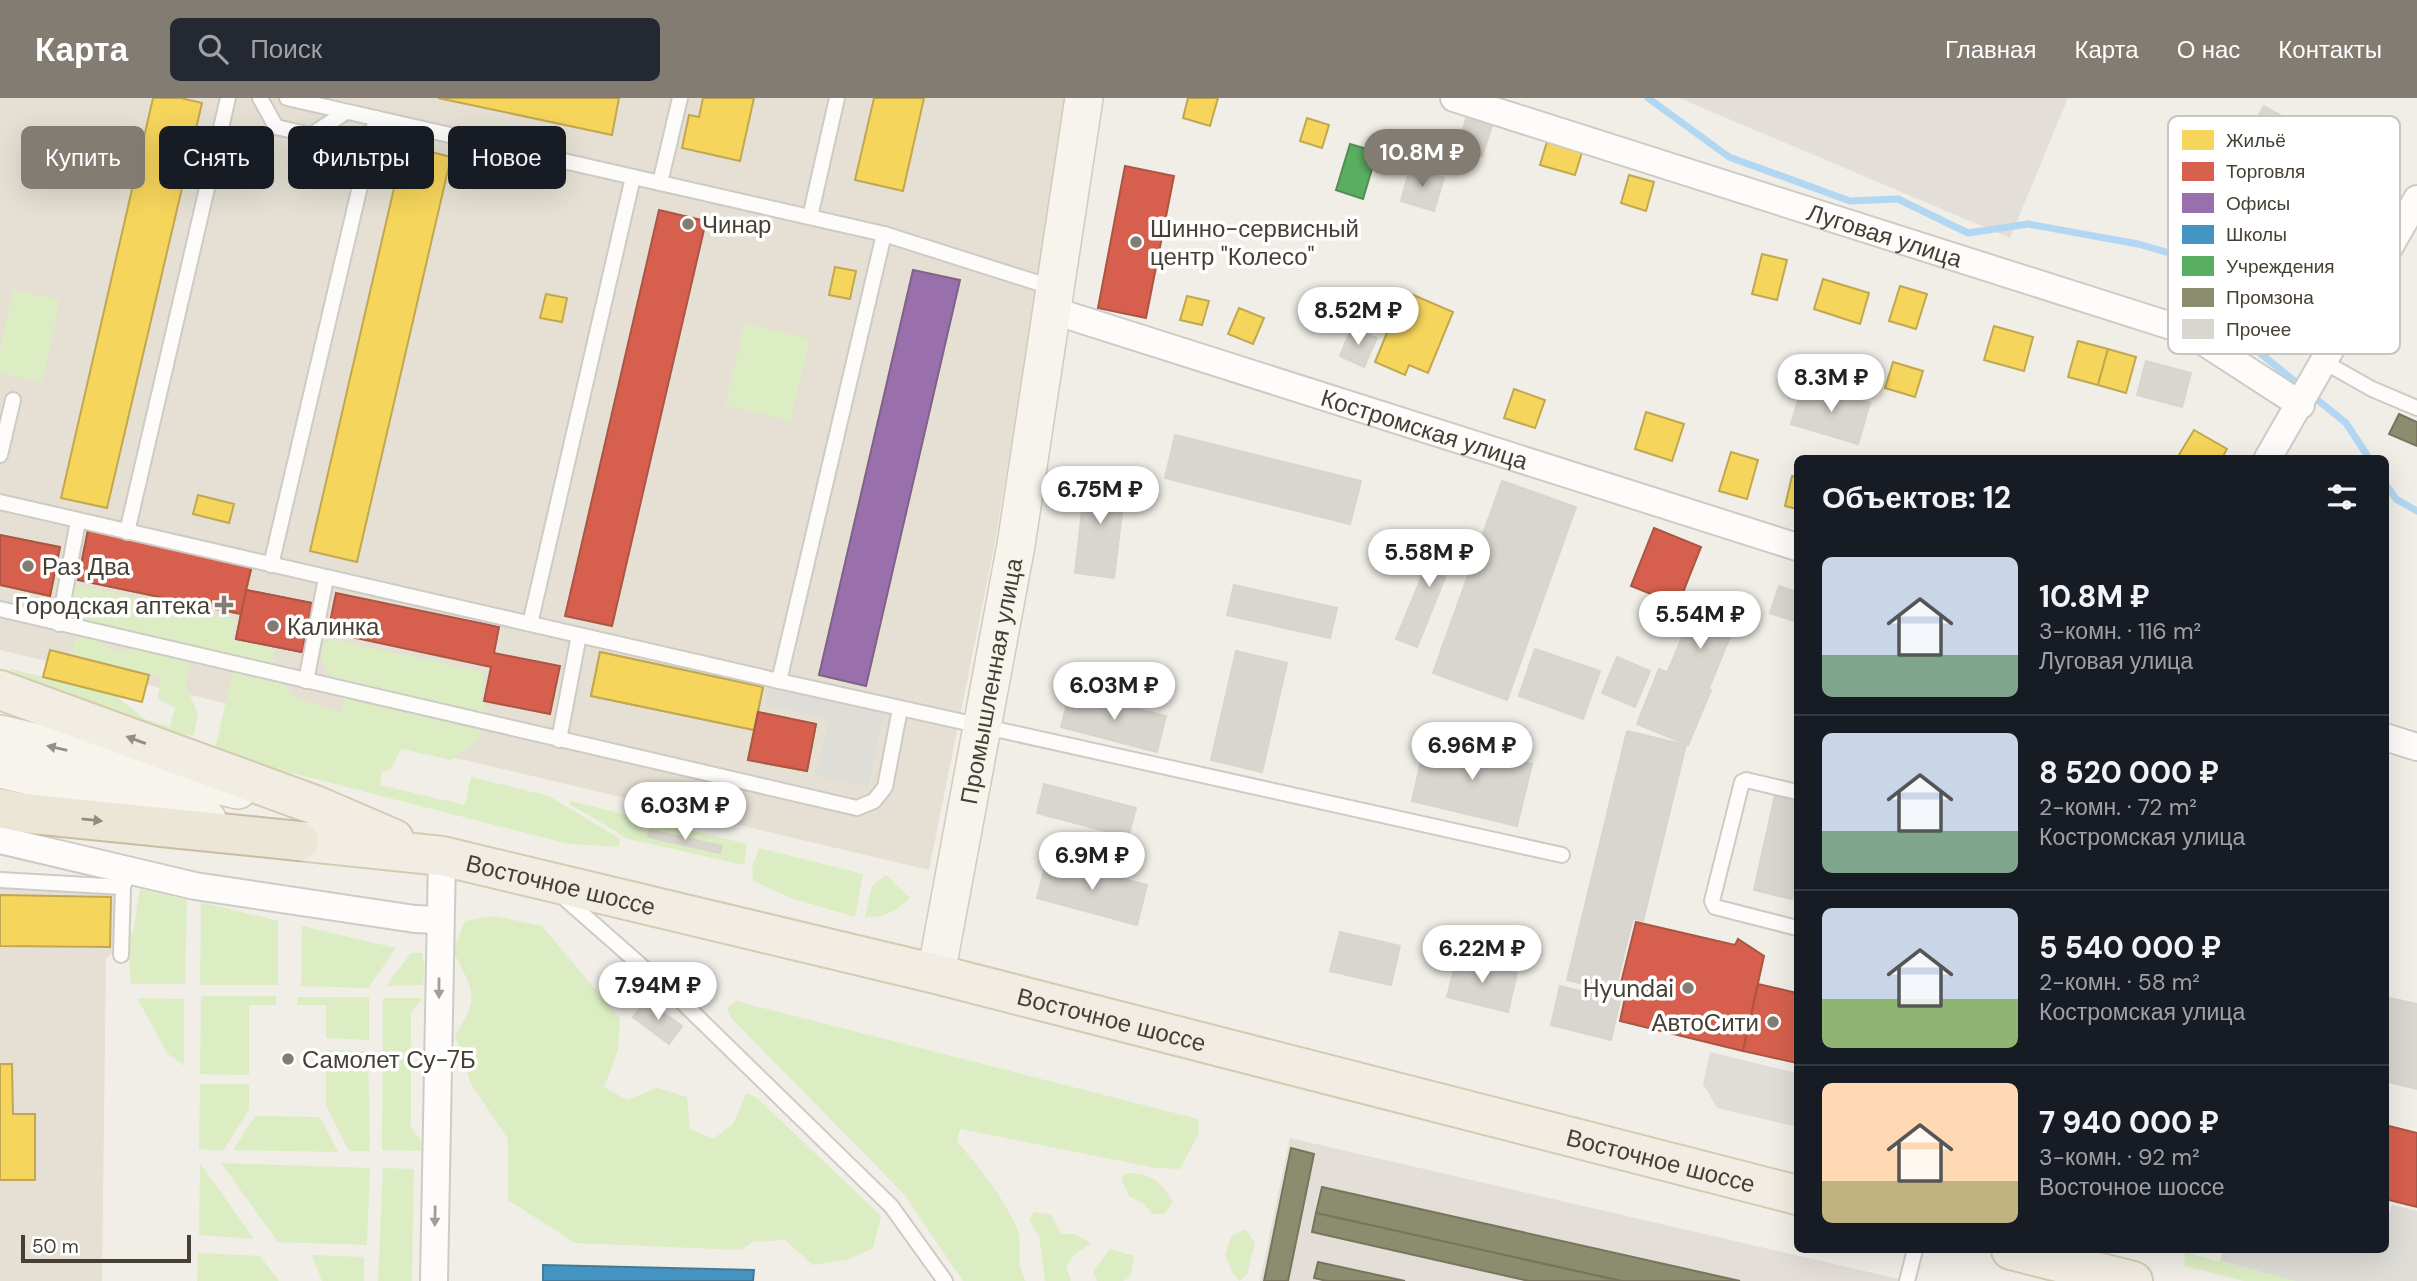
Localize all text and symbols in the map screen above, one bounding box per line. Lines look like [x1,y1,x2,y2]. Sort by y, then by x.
search box [170,18,660,81]
text: Карта [35,28,128,71]
icon: search [194,30,232,68]
text: Поиск [250,32,322,66]
text: Главная [1945,34,2036,65]
text: Карта [2074,34,2139,65]
text: О нас [2177,34,2240,65]
text: Контакты [2278,34,2382,65]
legend [2168,116,2400,354]
chip: Купить [21,126,145,189]
chip: Снять [159,126,274,189]
chip: Фильтры [288,126,434,189]
chip: Новое [448,126,566,189]
text: Жильё [2226,128,2286,153]
pin: 10.8M ₽ [1357,130,1487,189]
text: 10.8M ₽ [1380,137,1464,167]
text: Торговля [2226,159,2305,184]
text: Офисы [2226,191,2290,216]
street label: Луговая улица [1803,196,1967,274]
place label: Чинар [702,209,771,240]
place label: Шинно-сервисный центр "Колесо" [1150,213,1359,272]
marker: Чинар [680,216,696,232]
text: Школы [2226,222,2287,247]
marker: Шинно-сервисный центр "Колесо" [1128,234,1144,250]
text: Учреждения [2226,254,2335,279]
text: Промзона [2226,285,2314,310]
pin: 8.52M ₽ [1293,288,1423,347]
text: 8.52M ₽ [1314,295,1402,325]
text: Прочее [2226,317,2291,342]
pin: 8.3M ₽ [1774,354,1888,414]
text: 8.3M ₽ [1793,362,1869,392]
street label: Костромская улица [1317,381,1533,476]
pin: 6.75M ₽ [1035,466,1165,526]
text: 6.75M ₽ [1057,474,1143,504]
text: Объектов: 12 [1822,478,2011,517]
icon: filters [2323,478,2361,516]
pin: 5.58M ₽ [1364,530,1494,589]
text: 5.58M ₽ [1384,537,1474,567]
place label: Раз Два [42,551,130,582]
street label: Промышленная улица [953,555,1029,807]
marker: Раз Два [20,558,36,574]
text: 10.8M ₽ [2039,577,2150,616]
icon: home [1878,585,1962,669]
place label: Городская аптека [15,590,211,621]
pin: 5.54M ₽ [1635,592,1765,651]
marker: Городская аптека [216,597,232,613]
text: 5.54M ₽ [1655,599,1745,629]
place label: Калинка [287,611,380,642]
text: 3-комн. · 116 m² [2039,616,2201,646]
marker: Калинка [265,618,281,634]
text: Луговая улица [2039,646,2193,676]
pin: 6.03M ₽ [1049,662,1179,722]
text: 6.03M ₽ [1069,670,1159,700]
pin: 6.96M ₽ [1407,722,1537,782]
text: 6.96M ₽ [1428,730,1516,760]
one-way arrow [125,734,146,745]
one-way arrow [46,742,68,753]
text: 8 520 000 ₽ [2039,753,2219,792]
icon: home [1878,761,1962,845]
pin: 6.03M ₽ [620,782,750,842]
text: 6.03M ₽ [640,790,730,820]
text: 2-комн. · 72 m² [2039,792,2197,822]
one-way arrow [81,814,103,825]
text: Костромская улица [2039,822,2245,852]
pin: 6.9M ₽ [1035,832,1149,892]
text: 6.9M ₽ [1055,840,1129,870]
street label: Восточное шоссе [463,847,659,922]
pin: 6.22M ₽ [1417,926,1547,985]
text: 5 540 000 ₽ [2039,928,2221,967]
text: 6.22M ₽ [1439,933,1525,963]
icon: home [1878,936,1962,1020]
pin: 7.94M ₽ [593,962,723,1022]
text: 2-комн. · 58 m² [2039,967,2200,997]
text: 7.94M ₽ [615,970,701,1000]
place label: Hyundai [1583,973,1674,1004]
one-way arrow [433,977,445,999]
street label: Восточное шоссе [1014,980,1209,1058]
marker: Hyundai [1680,980,1696,996]
text: Костромская улица [2039,997,2245,1027]
place label: АвтоСити [1652,1007,1759,1038]
marker: АвтоСити [1765,1014,1781,1030]
place label: Самолет Су-7Б [302,1044,476,1075]
marker: Самолет Су-7Б [280,1051,296,1067]
text: 7 940 000 ₽ [2039,1103,2219,1142]
icon: home [1878,1111,1962,1195]
street label: Восточное шоссе [1563,1121,1759,1199]
text: 3-комн. · 92 m² [2039,1142,2200,1172]
text: Восточное шоссе [2039,1172,2225,1202]
one-way arrow [430,1205,441,1227]
scale bar [21,1232,191,1264]
text: 50 m [32,1234,79,1259]

